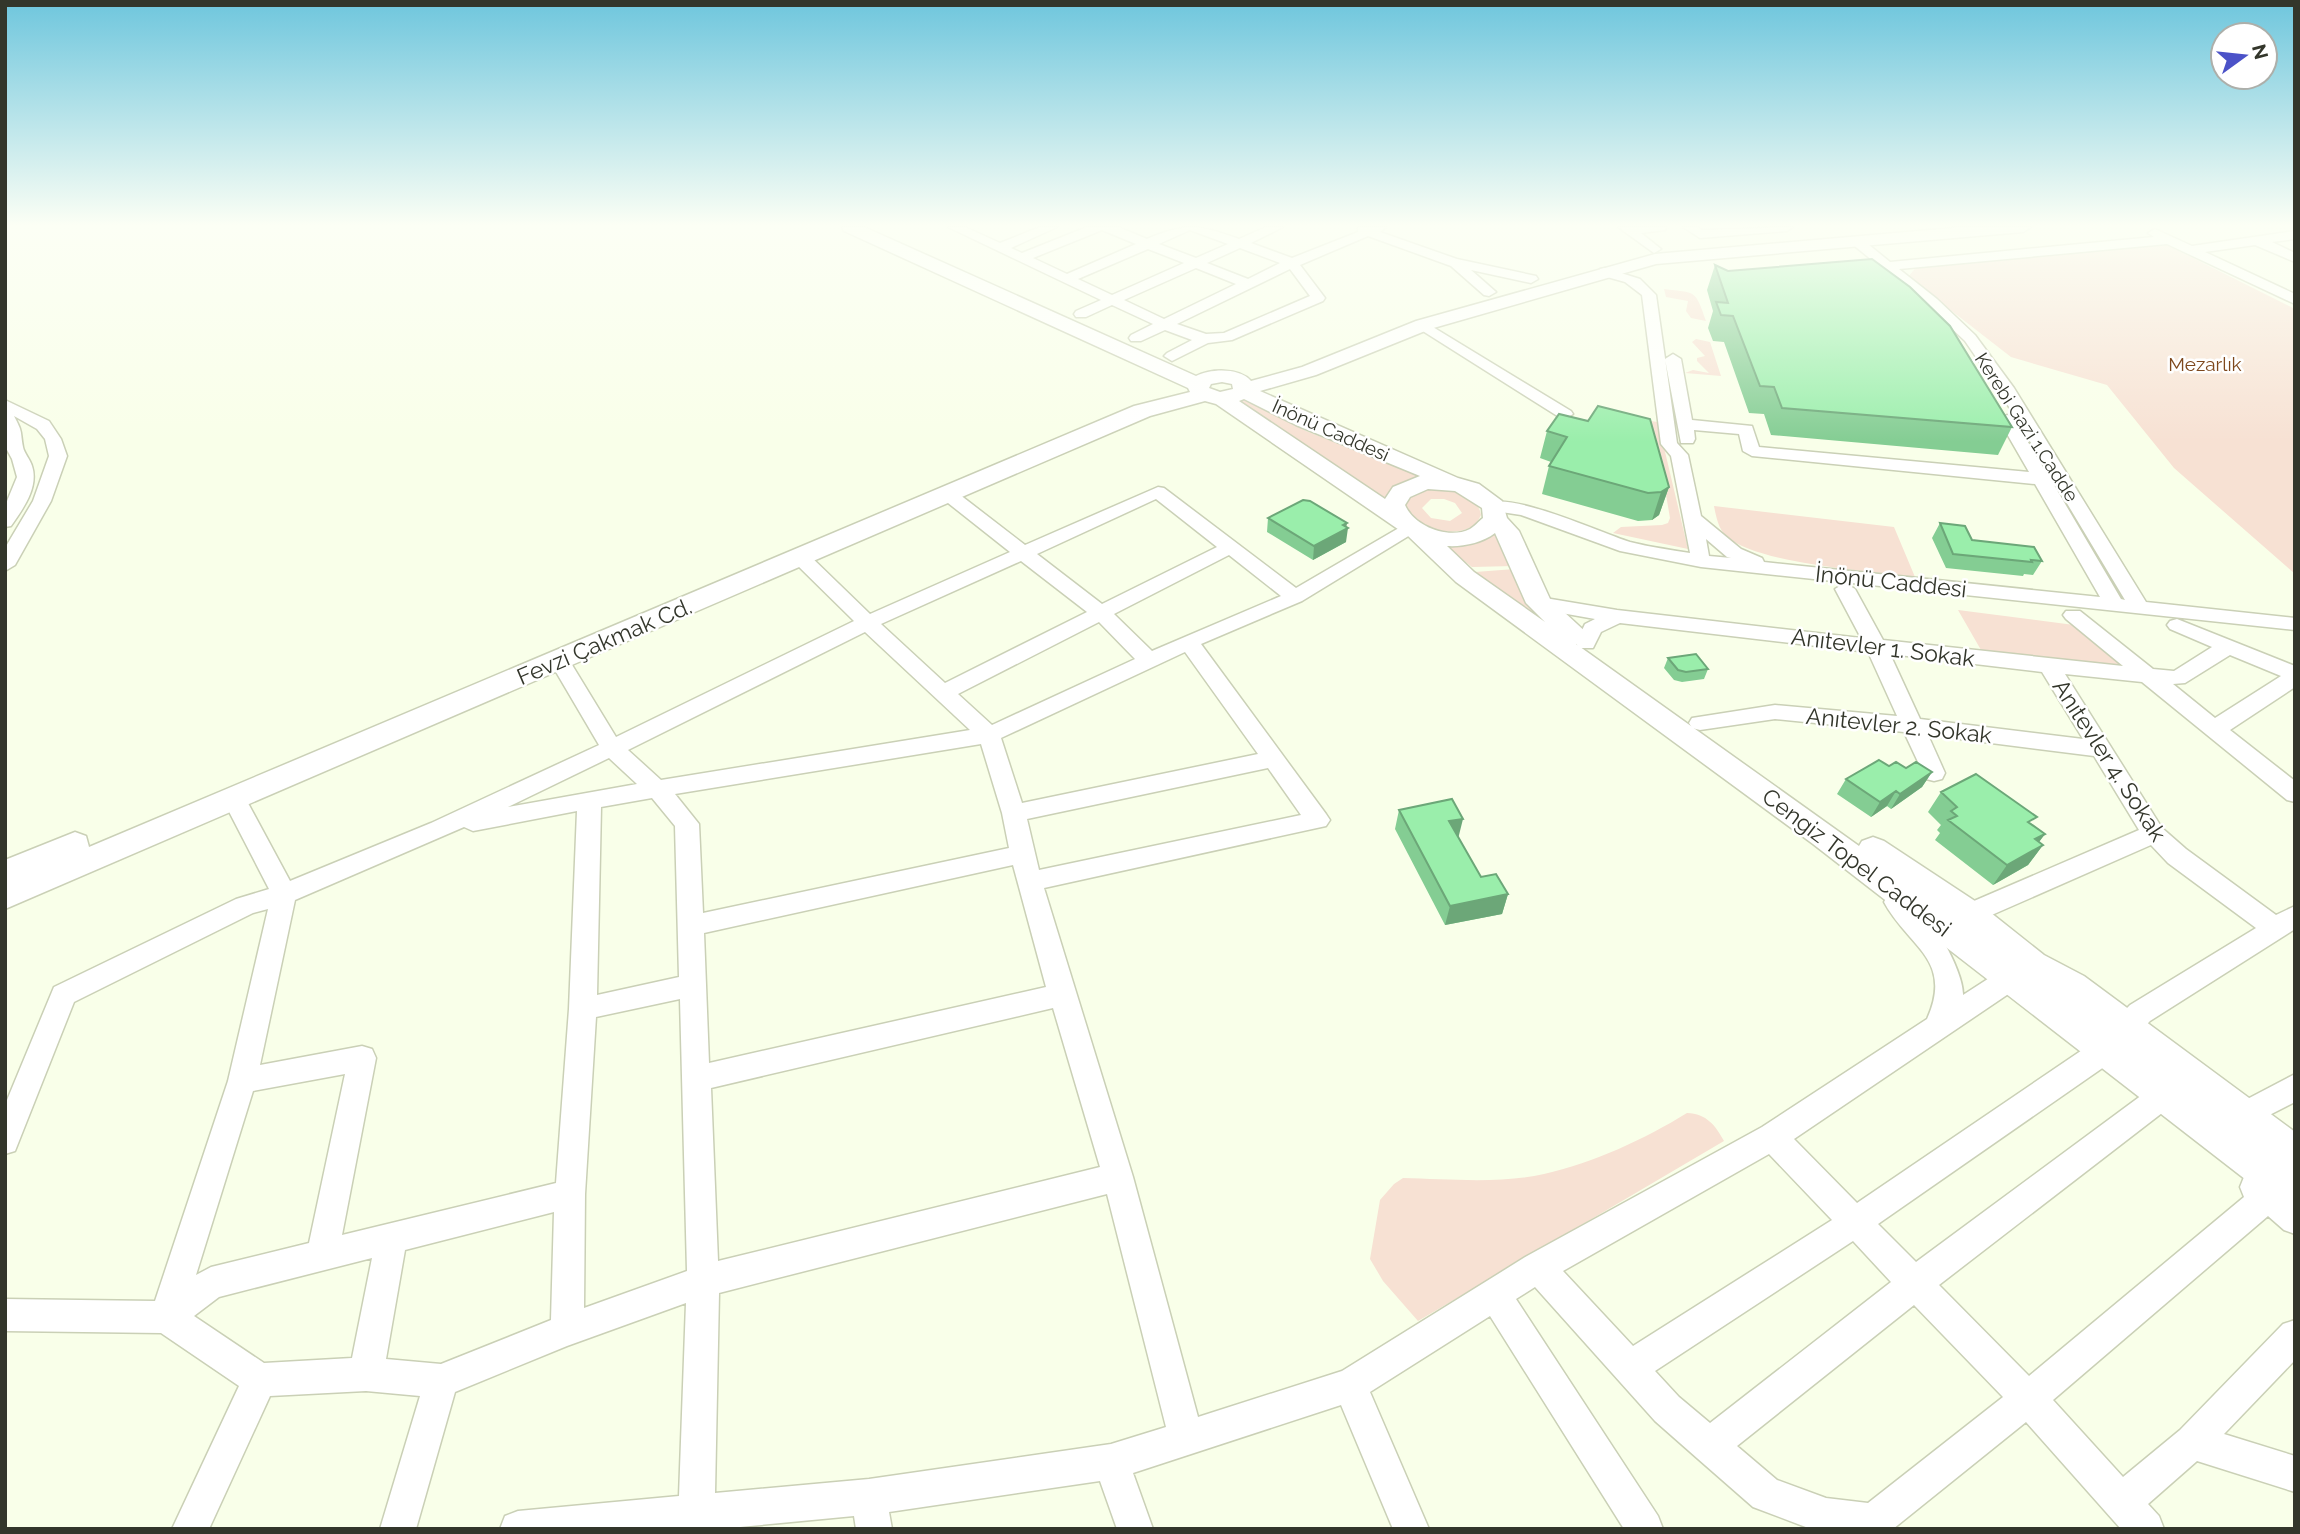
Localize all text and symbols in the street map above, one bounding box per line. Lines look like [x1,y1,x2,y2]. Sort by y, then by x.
north arrow [2209,21,2279,91]
text: N [2248,42,2273,61]
street label: Kerebi Gazi 1.Cadde [1971,349,2083,505]
park label: Mezarlık [2168,353,2242,375]
street label: İnönü Caddesi [1269,394,1393,466]
street label: İnönü Caddesi [1814,560,1968,602]
street label: Fevzi Çakmak Cd. [513,592,695,690]
street label: Anıtevler 1. Sokak [1790,622,1976,672]
street label: Anıtevler 4. Sokak [2048,674,2172,846]
street label: Anıtevler 2. Sokak [1805,702,1993,748]
street label: Cengiz Topel Caddesi [1757,782,1957,942]

